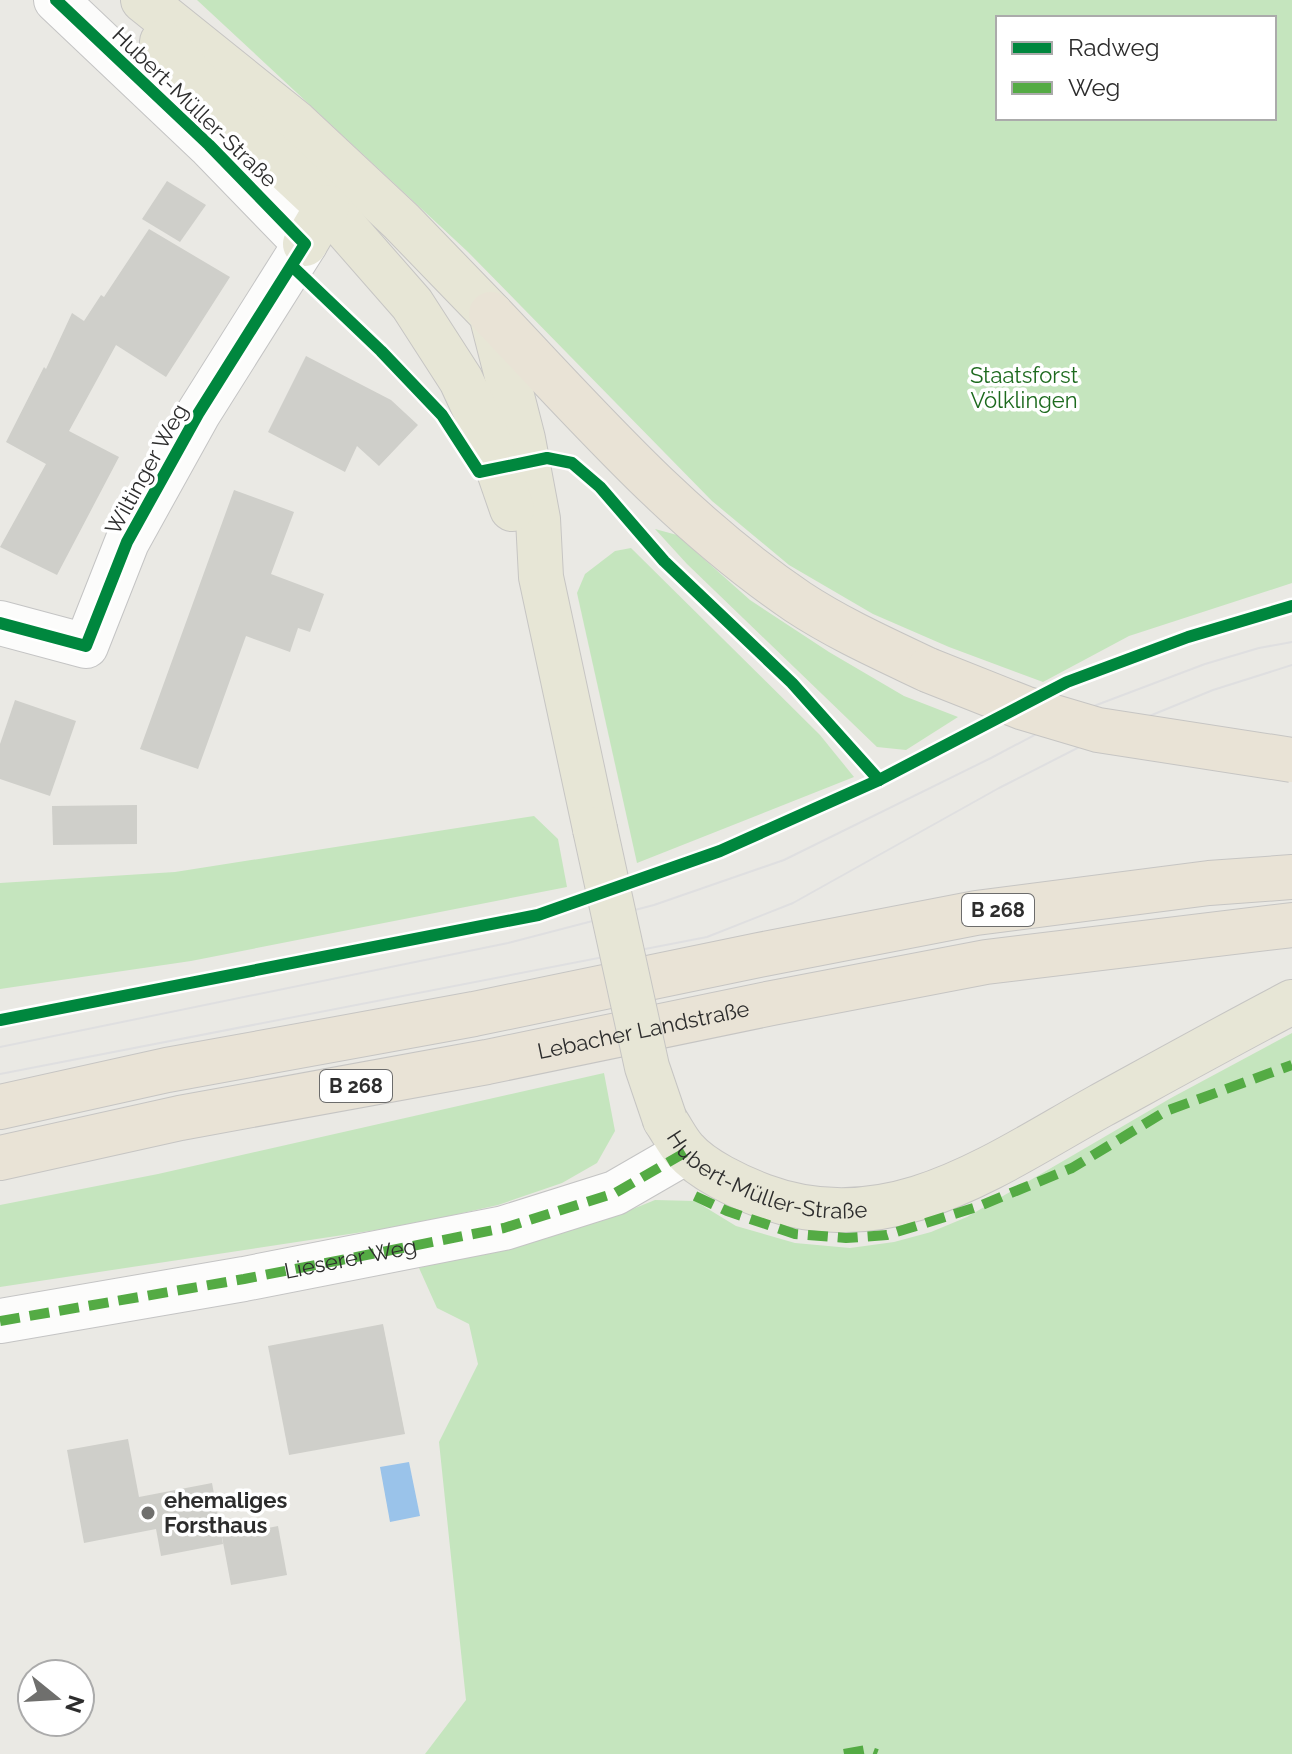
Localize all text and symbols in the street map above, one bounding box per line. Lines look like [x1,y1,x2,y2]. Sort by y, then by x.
legend [996,16,1276,120]
street label: Hubert-Müller-Straße [107,22,283,192]
text: Radweg [1068,33,1160,62]
text: Weg [1068,73,1120,102]
park label: Staatsforst Völklingen [970,362,1079,413]
street label: Wiltinger Weg [99,399,193,539]
road number: B 268 [962,894,1034,926]
street label: Lebacher Landstraße [535,995,752,1064]
road number: B 268 [320,1070,392,1102]
street label: Hubert-Müller-Straße [662,1125,869,1223]
street label: Lieserer Weg [282,1232,419,1284]
place label: ehemaliges Forsthaus [164,1487,287,1538]
marker: ehemaliges Forsthaus [139,1504,157,1522]
north arrow [16,1658,96,1738]
text: N [60,1692,90,1716]

